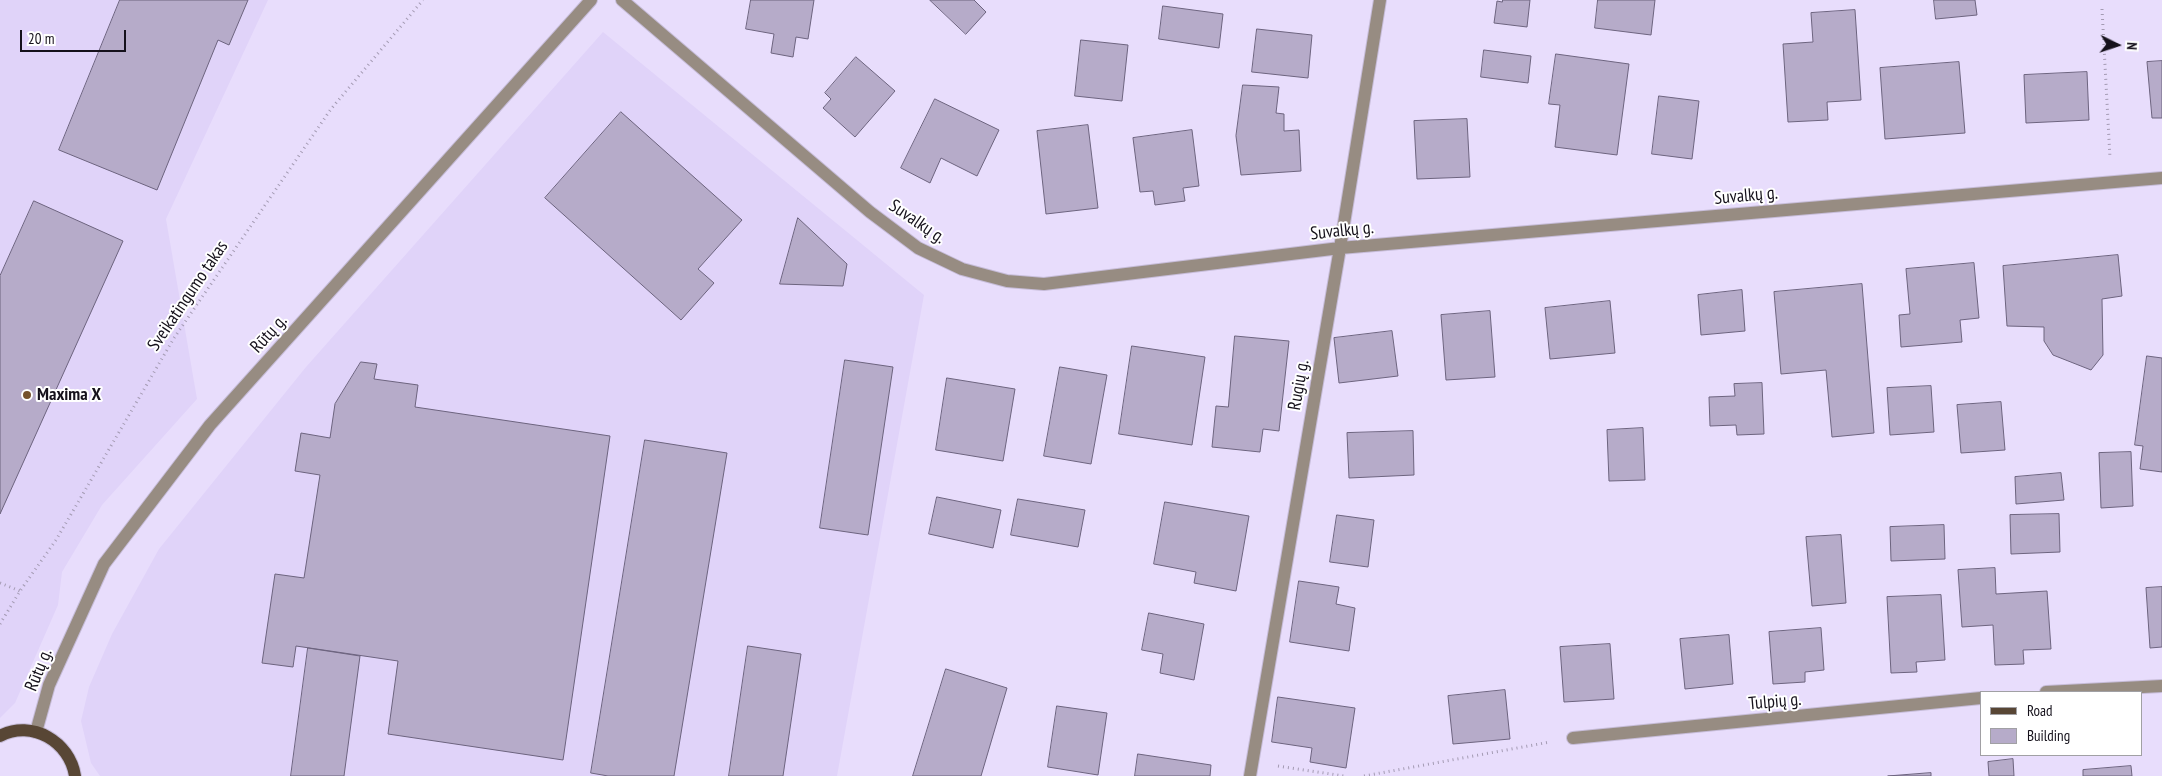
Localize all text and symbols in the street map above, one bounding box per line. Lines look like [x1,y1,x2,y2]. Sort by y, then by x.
scale bar [22,20,129,52]
north arrow [2092,20,2142,70]
text: 20 m [28,29,54,48]
text: N [2123,42,2141,50]
street label: Suvalkų g. [1713,182,1779,210]
street label: Suvalkų g. [885,195,949,249]
street label: Suvalkų g. [1309,217,1375,245]
street label: Sveikatingumo takas [143,237,233,355]
street label: Rūtų g. [246,310,292,358]
street label: Rugių g. [1284,358,1314,412]
place label: Maxima X [37,384,101,406]
marker: Maxima X [21,389,33,401]
street label: Rūtų g. [21,646,57,694]
street label: Tulpių g. [1748,689,1802,715]
legend [1980,691,2142,756]
text: Road [2027,701,2053,720]
text: Building [2027,726,2070,745]

